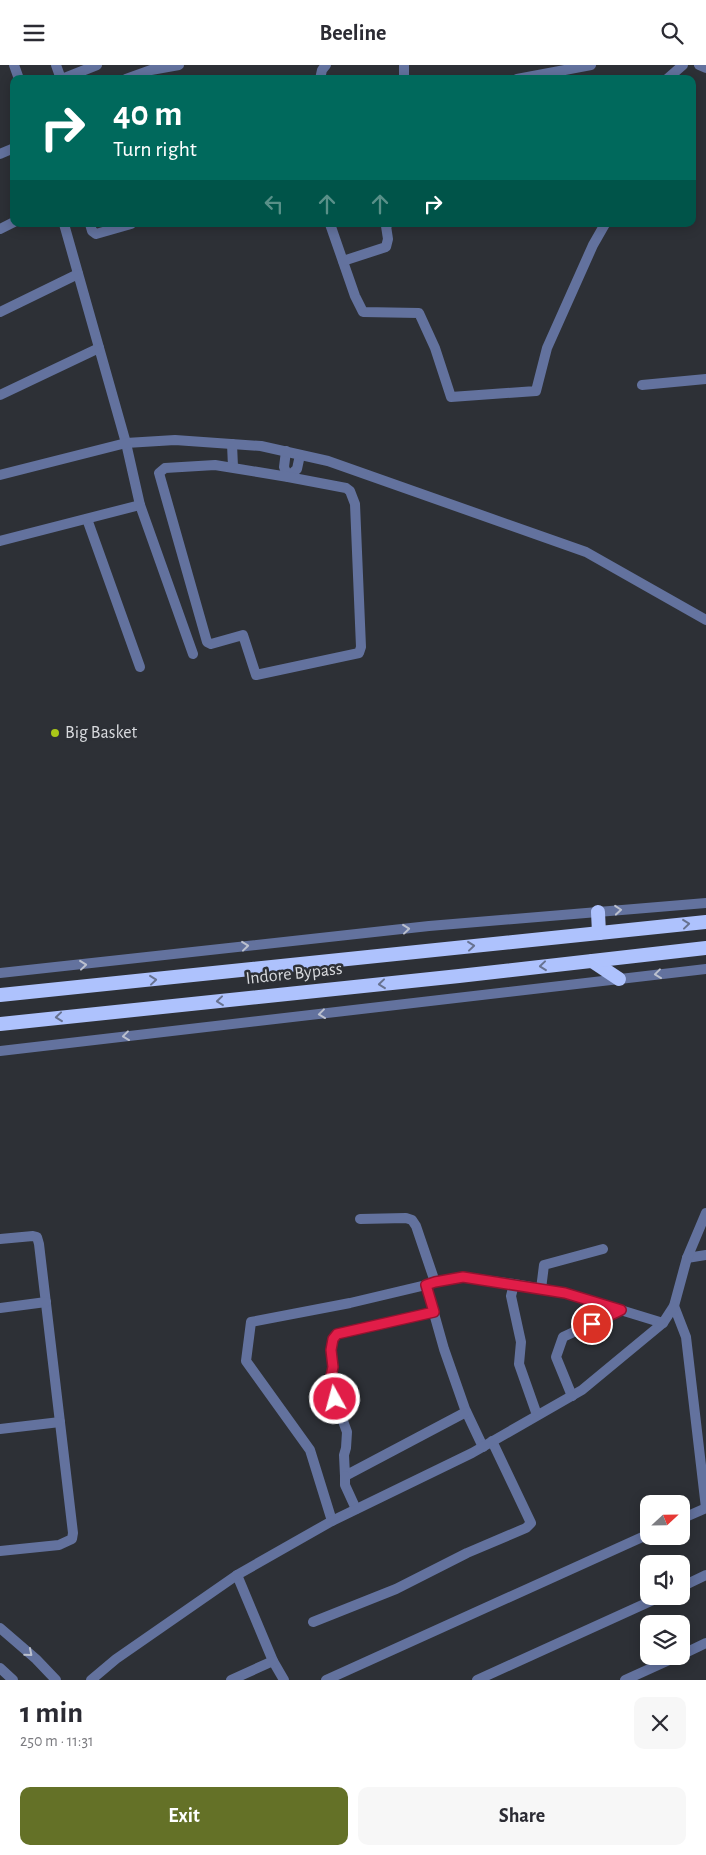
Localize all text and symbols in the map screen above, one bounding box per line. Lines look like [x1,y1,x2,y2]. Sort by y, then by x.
icon: menu [20,19,48,47]
icon: search [658,19,686,47]
text: Beeline [320,22,386,44]
icon: right [30,95,95,160]
text: 40 m [113,97,182,132]
text: Turn right [113,138,197,160]
icon: left [260,190,288,218]
icon: ahead [313,190,341,218]
icon: ahead [366,190,394,218]
icon: right [419,190,447,218]
place label: Big Basket [65,724,138,742]
marker: Big Basket [49,727,61,739]
one-way arrow [614,905,622,916]
one-way arrow [683,919,691,930]
one-way arrow [403,924,411,935]
one-way arrow [241,941,249,952]
one-way arrow [468,941,476,952]
one-way arrow [80,959,88,970]
street label: Indore Bypass [245,960,343,988]
one-way arrow [539,960,547,971]
one-way arrow [653,968,661,979]
one-way arrow [149,975,157,986]
one-way arrow [378,978,386,989]
one-way arrow [216,995,224,1006]
one-way arrow [318,1008,326,1019]
one-way arrow [54,1012,62,1023]
one-way arrow [121,1030,129,1041]
pin [571,1303,613,1345]
icon: arrive [578,1310,606,1338]
position arrow [308,1372,360,1424]
north arrow [640,1495,690,1545]
map controls [640,1495,690,1665]
button: sound [640,1555,690,1605]
button: layers [640,1615,690,1665]
one-way arrow [24,1647,33,1656]
button: close [634,1697,686,1749]
text: 1 min [20,1698,83,1728]
text: 250 m · 11:31 [20,1733,94,1749]
button: Exit [20,1787,348,1845]
button: Share [358,1787,686,1845]

